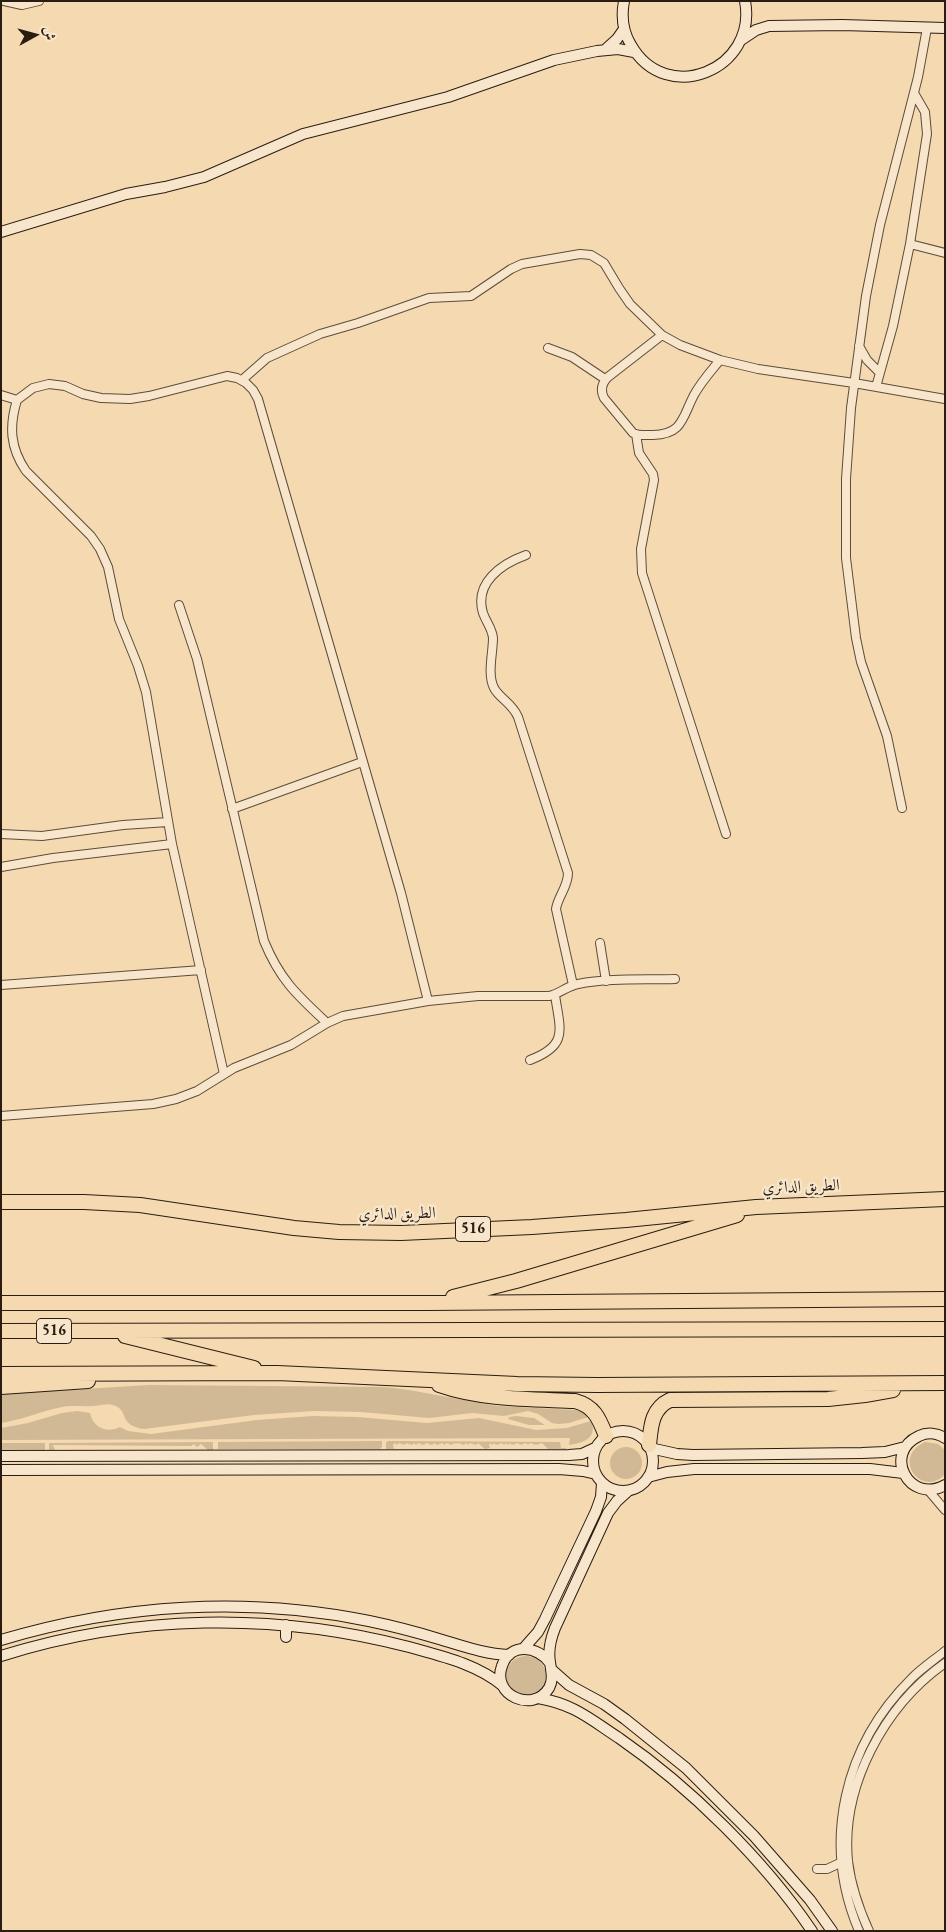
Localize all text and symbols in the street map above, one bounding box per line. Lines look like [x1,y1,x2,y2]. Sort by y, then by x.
north arrow [10,10,60,60]
text: ش [40,25,60,41]
street label: الطريق الدائري [762,1176,840,1198]
street label: الطريق الدائري [358,1204,436,1224]
road number: 516 [456,1216,490,1242]
road number: 516 [36,1318,72,1344]

